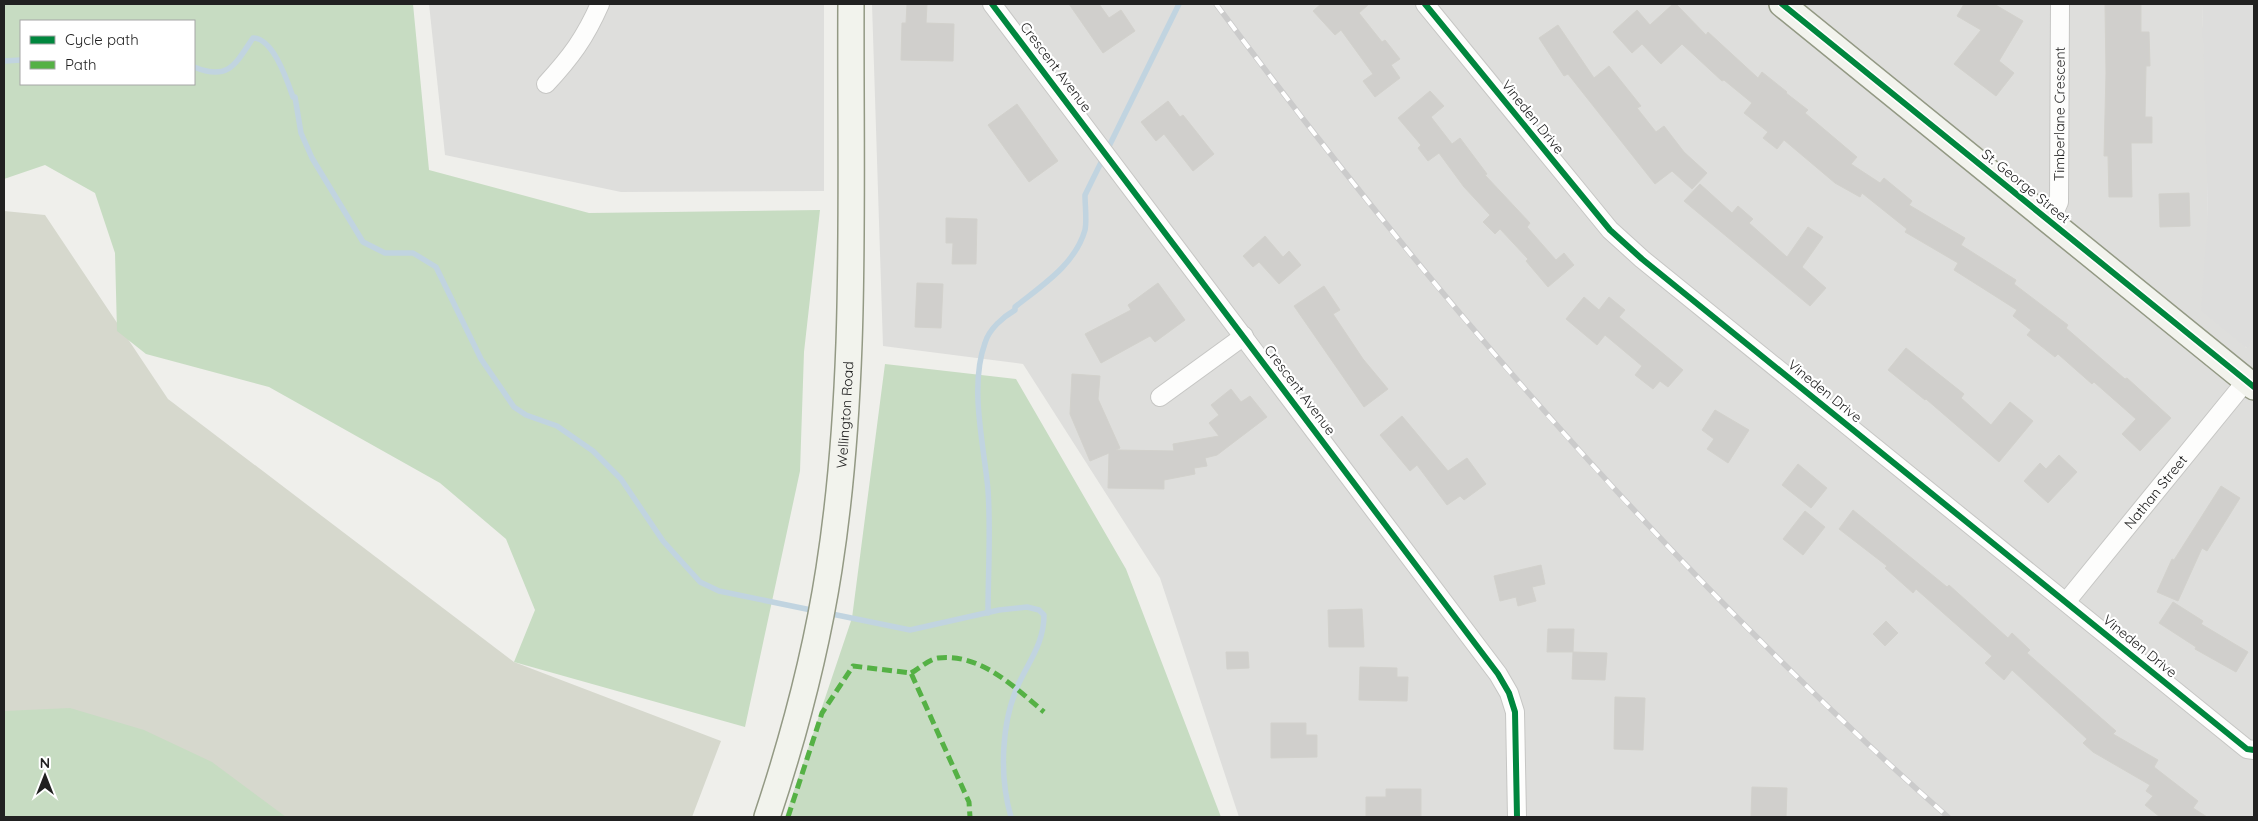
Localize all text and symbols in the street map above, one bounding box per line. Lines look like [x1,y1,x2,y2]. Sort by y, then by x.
street label: Crescent Avenue [1016,18,1096,116]
legend [20,20,195,85]
text: Cycle path [65,30,139,49]
street label: Timberlane Crescent [2050,46,2069,181]
text: Path [65,55,97,74]
street label: Vineden Drive [1498,76,1568,158]
street label: St. George Street [1978,145,2074,227]
street label: Crescent Avenue [1260,341,1340,439]
street label: Vineden Drive [1784,356,1866,426]
street label: Wellington Road [832,361,857,469]
street label: Nathan Street [2120,451,2191,533]
street label: Vineden Drive [2099,611,2181,681]
north arrow [20,751,70,801]
text: N [40,754,50,772]

